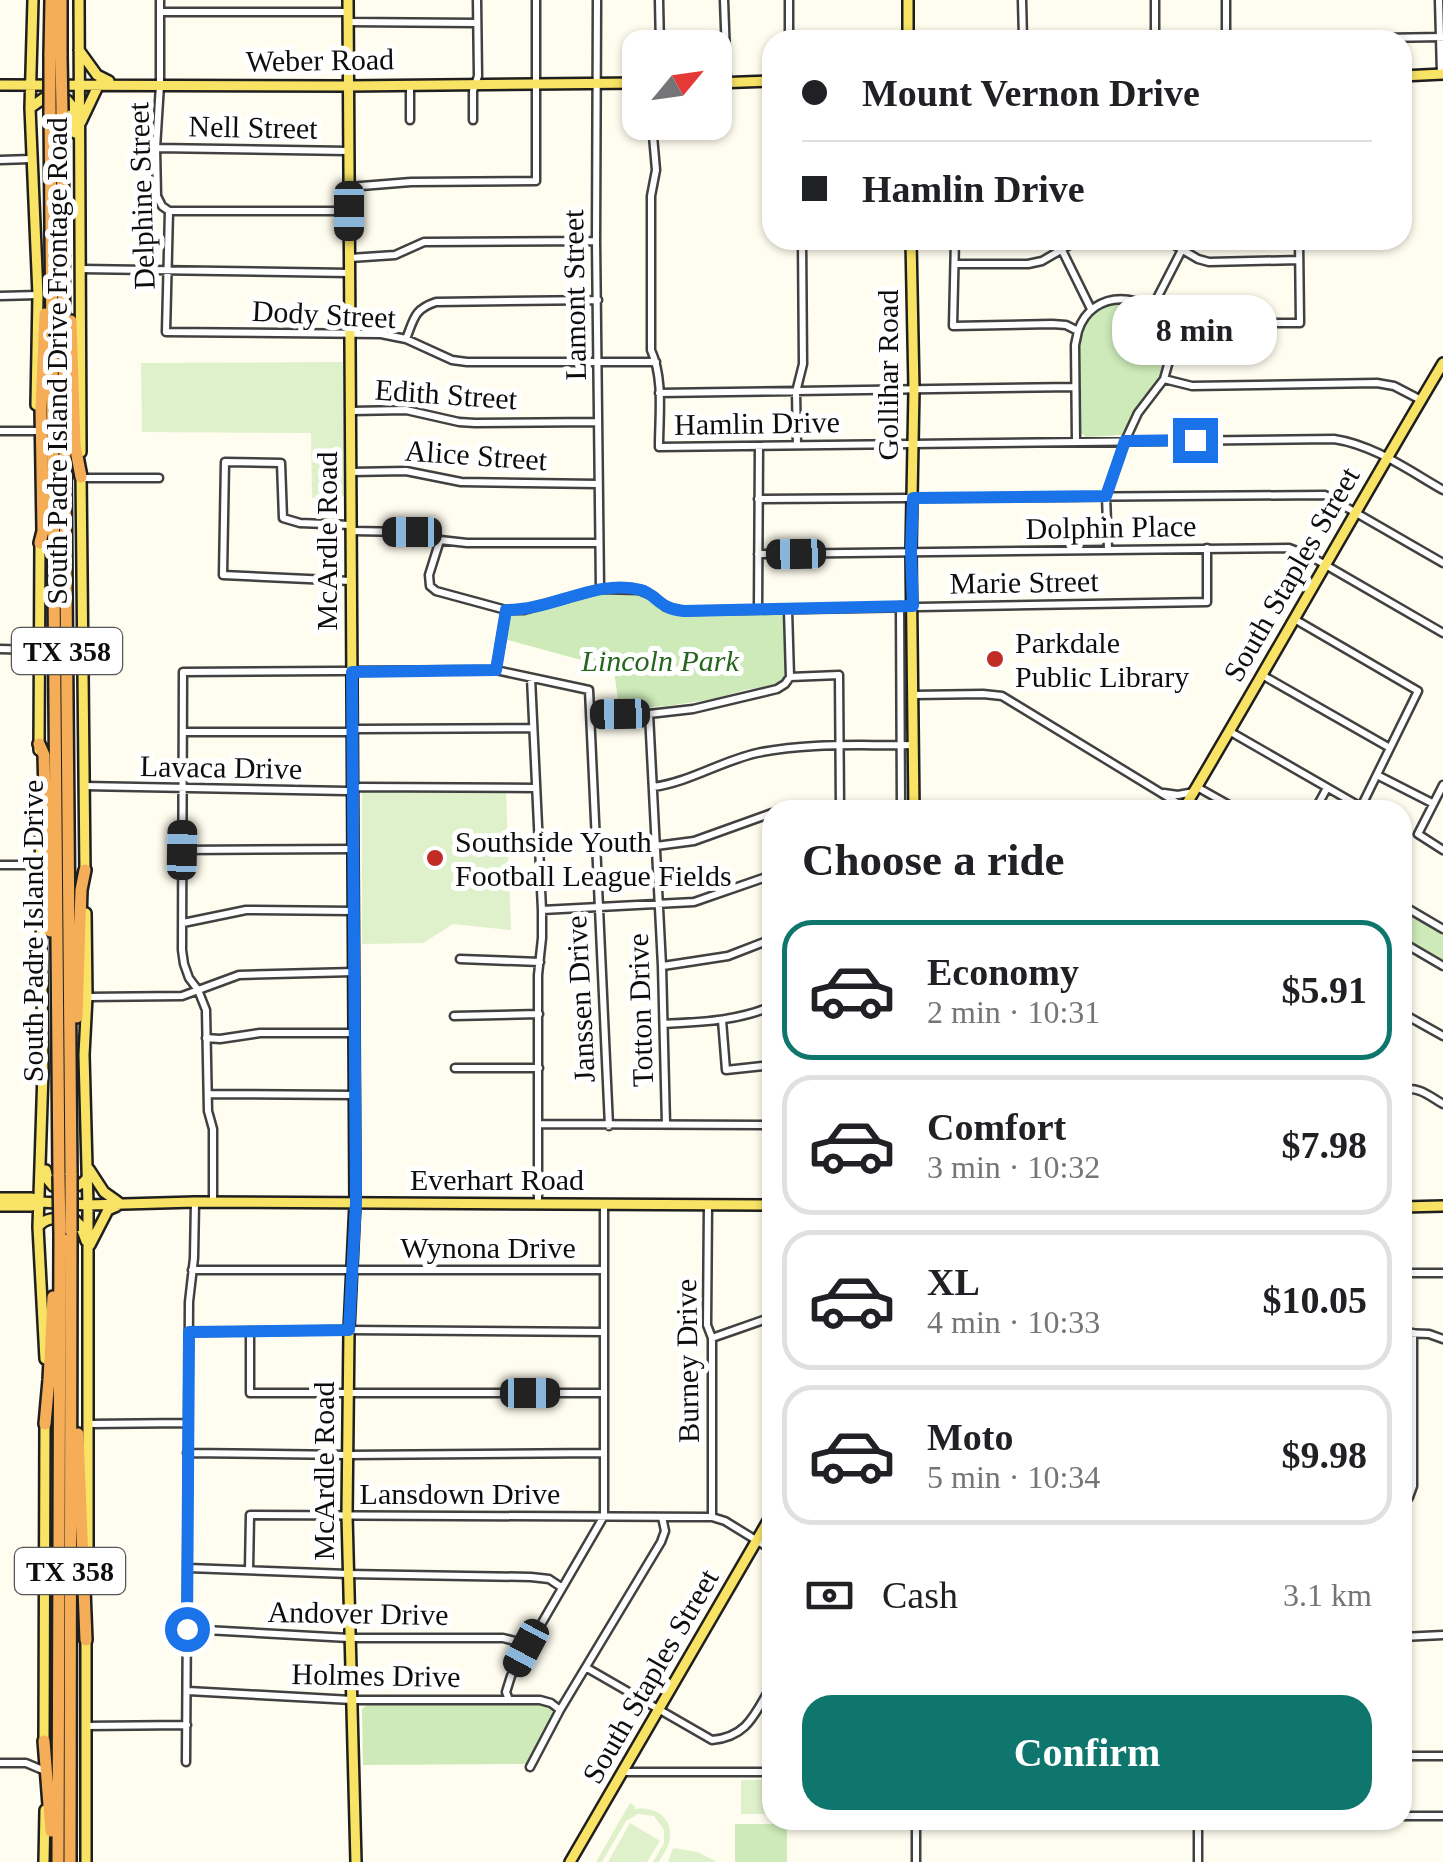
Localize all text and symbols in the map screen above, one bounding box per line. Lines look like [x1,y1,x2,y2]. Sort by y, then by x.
north arrow [622,30,732,140]
map controls [622,30,732,140]
street label: Weber Road [246,42,394,78]
text: Mount Vernon Drive [862,72,1200,114]
street label: Delphine Street [121,101,161,290]
street label: Nell Street [188,109,318,145]
street label: South Padre Island Drive Frontage Road [40,117,73,605]
text: Hamlin Drive [862,168,1085,210]
car [334,181,364,241]
street label: Lamont Street [556,209,592,381]
street label: Gollihar Road [871,290,904,460]
street label: Dody Street [251,294,397,334]
callout: 8 min [1112,295,1278,365]
text: 8 min [1156,312,1233,348]
street label: Edith Street [374,373,519,415]
street label: Hamlin Drive [674,405,840,441]
route end [1173,418,1218,463]
street label: Alice Street [404,434,549,476]
street label: McArdle Road [310,451,343,631]
street label: South Staples Street [1216,461,1366,687]
street label: Dolphin Place [1025,509,1197,545]
car [382,517,442,547]
car [766,538,826,570]
street label: Marie Street [949,564,1099,600]
place label: Parkdale Public Library [1015,626,1189,693]
road number: TX 358 [12,628,122,674]
park label: Lincoln Park [580,644,739,677]
marker: Parkdale Public Library [984,648,1006,670]
car [590,698,650,730]
street label: Lavaca Drive [140,749,302,785]
street label: South Padre Island Drive [16,780,49,1082]
car [166,820,198,880]
place label: Southside Youth Football League Fields [455,825,732,892]
text: Choose a ride [802,835,1065,885]
marker: Southside Youth Football League Fields [424,847,446,869]
street label: Janssen Drive [559,915,601,1083]
street label: Totton Drive [621,933,659,1087]
icon: car [807,945,897,1035]
text: Economy [927,951,1079,993]
text: $5.91 [1282,969,1367,1011]
text: 2 min · 10:31 [927,994,1100,1030]
icon: car [807,1100,897,1190]
text: Comfort [927,1106,1066,1148]
text: $7.98 [1282,1124,1367,1166]
text: 3 min · 10:32 [927,1149,1100,1185]
street label: Everhart Road [410,1163,584,1196]
street label: Wynona Drive [400,1231,576,1264]
icon: car [807,1255,897,1345]
text: XL [927,1261,980,1303]
street label: Burney Drive [669,1279,705,1443]
text: $10.05 [1263,1279,1367,1321]
text: 4 min · 10:33 [927,1304,1100,1340]
car [500,1378,560,1408]
street label: McArdle Road [307,1381,340,1561]
icon: car [807,1410,897,1500]
text: Moto [927,1416,1014,1458]
text: $9.98 [1282,1434,1367,1476]
text: 5 min · 10:34 [927,1459,1100,1495]
street label: Lansdown Drive [360,1477,560,1510]
road number: TX 358 [15,1548,125,1594]
street label: South Staples Street [575,1563,725,1789]
icon: cash [802,1568,857,1623]
text: Cash [882,1574,958,1616]
text: 3.1 km [1283,1577,1372,1613]
street label: Andover Drive [267,1595,449,1631]
route start [165,1607,210,1652]
car [499,1614,553,1682]
street label: Holmes Drive [291,1657,461,1693]
button: Confirm [802,1695,1372,1810]

